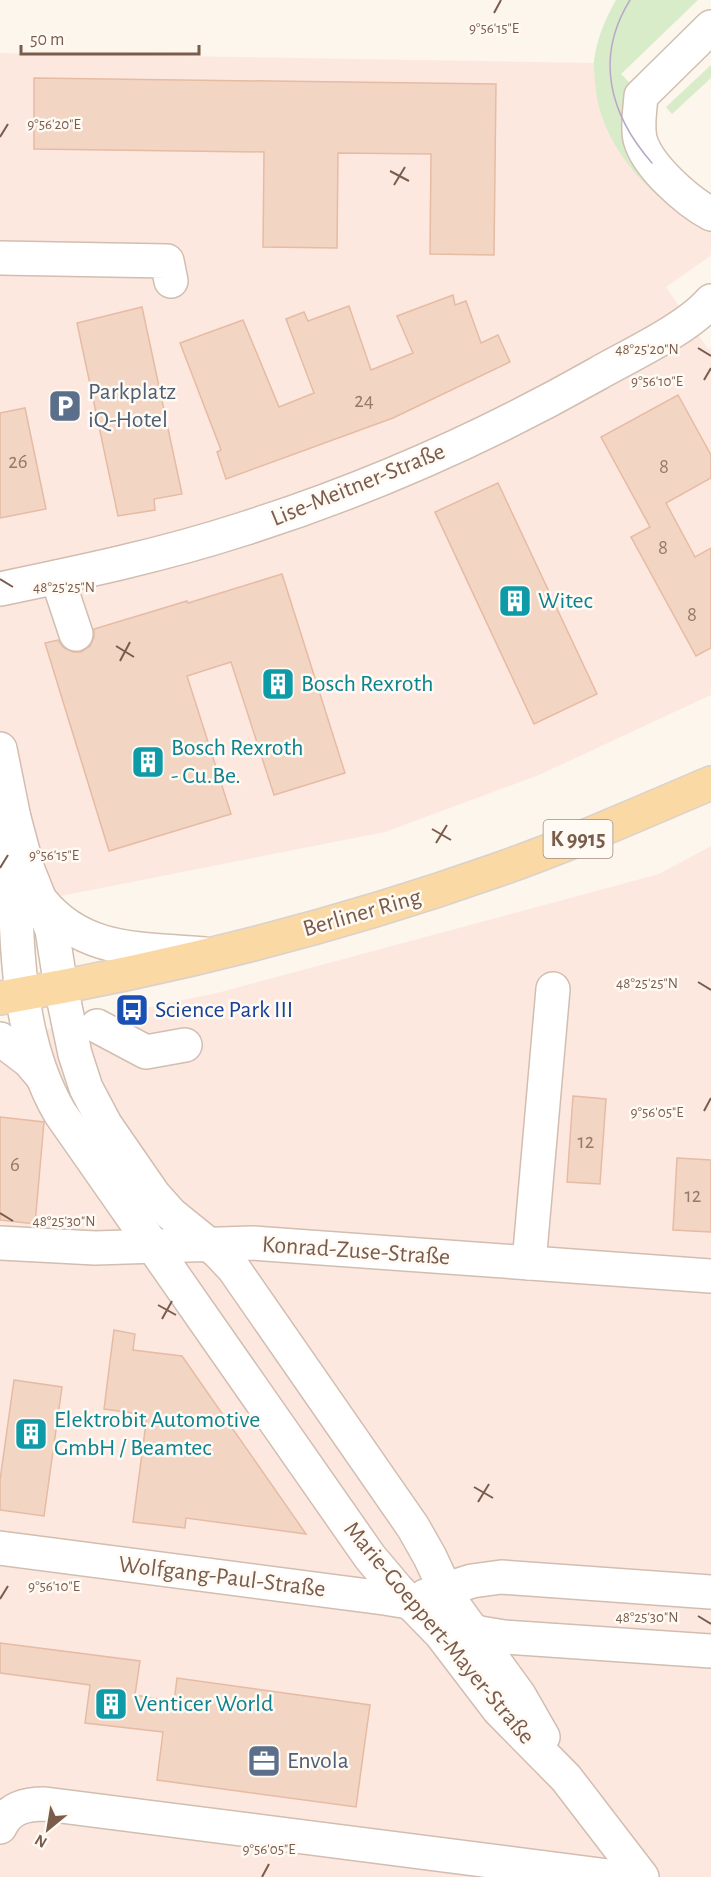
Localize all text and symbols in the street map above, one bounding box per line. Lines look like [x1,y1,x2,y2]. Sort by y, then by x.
scale bar [21,18,200,56]
text: 9°56'15"E [469,21,519,36]
text: 50 m [30,31,64,49]
text: 9°56'20"E [27,117,81,132]
text: 48°25'20"N [615,342,679,357]
text: 9°56'10"E [631,374,683,389]
place label: Parkplatz iQ-Hotel [88,380,176,432]
parking icon: Parkplatz iQ-Hotel [47,388,83,424]
house number: 24 [354,390,374,411]
street label: Lise-Meitner-Straße [268,439,448,531]
house number: 26 [8,451,28,472]
house number: 8 [659,456,669,477]
house number: 8 [658,537,668,558]
text: 48°25'25"N [33,580,95,595]
building icon: Witec [497,583,533,619]
place label: Witec [538,589,593,613]
house number: 8 [687,604,697,625]
building icon: Bosch Rexroth [260,666,296,702]
place label: Bosch Rexroth [301,672,434,696]
place label: Bosch Rexroth - Cu.Be. [171,736,304,788]
building icon: Bosch Rexroth - Cu.Be. [130,744,166,780]
road number: K 9915 [544,820,612,858]
text: 9°56'15"E [29,848,79,863]
street label: Berliner Ring [300,885,424,941]
text: 48°25'25"N [616,976,678,991]
bus stop icon: Science Park III [114,992,150,1028]
place label: Science Park III [155,998,293,1022]
text: 9°56'05"E [631,1105,683,1120]
house number: 12 [578,1131,594,1152]
house number: 6 [10,1154,20,1175]
house number: 12 [685,1185,701,1206]
text: 48°25'30"N [33,1214,95,1229]
street label: Konrad-Zuse-Straße [261,1232,451,1270]
place label: Elektrobit Automotive GmbH / Beamtec [54,1408,260,1460]
building icon: Elektrobit Automotive GmbH / Beamtec [13,1416,49,1452]
street label: Marie-Goeppert-Mayer-Straße [339,1517,539,1749]
street label: Wolfgang-Paul-Straße [117,1552,327,1602]
text: 9°56'10"E [28,1579,80,1594]
text: 48°25'30"N [616,1610,678,1625]
building icon: Venticer World [93,1686,129,1722]
place label: Venticer World [134,1692,273,1716]
office icon: Envola [246,1743,282,1779]
place label: Envola [287,1749,349,1773]
north arrow [18,1799,78,1859]
text: N [32,1831,50,1851]
text: 9°56'05"E [243,1842,295,1857]

